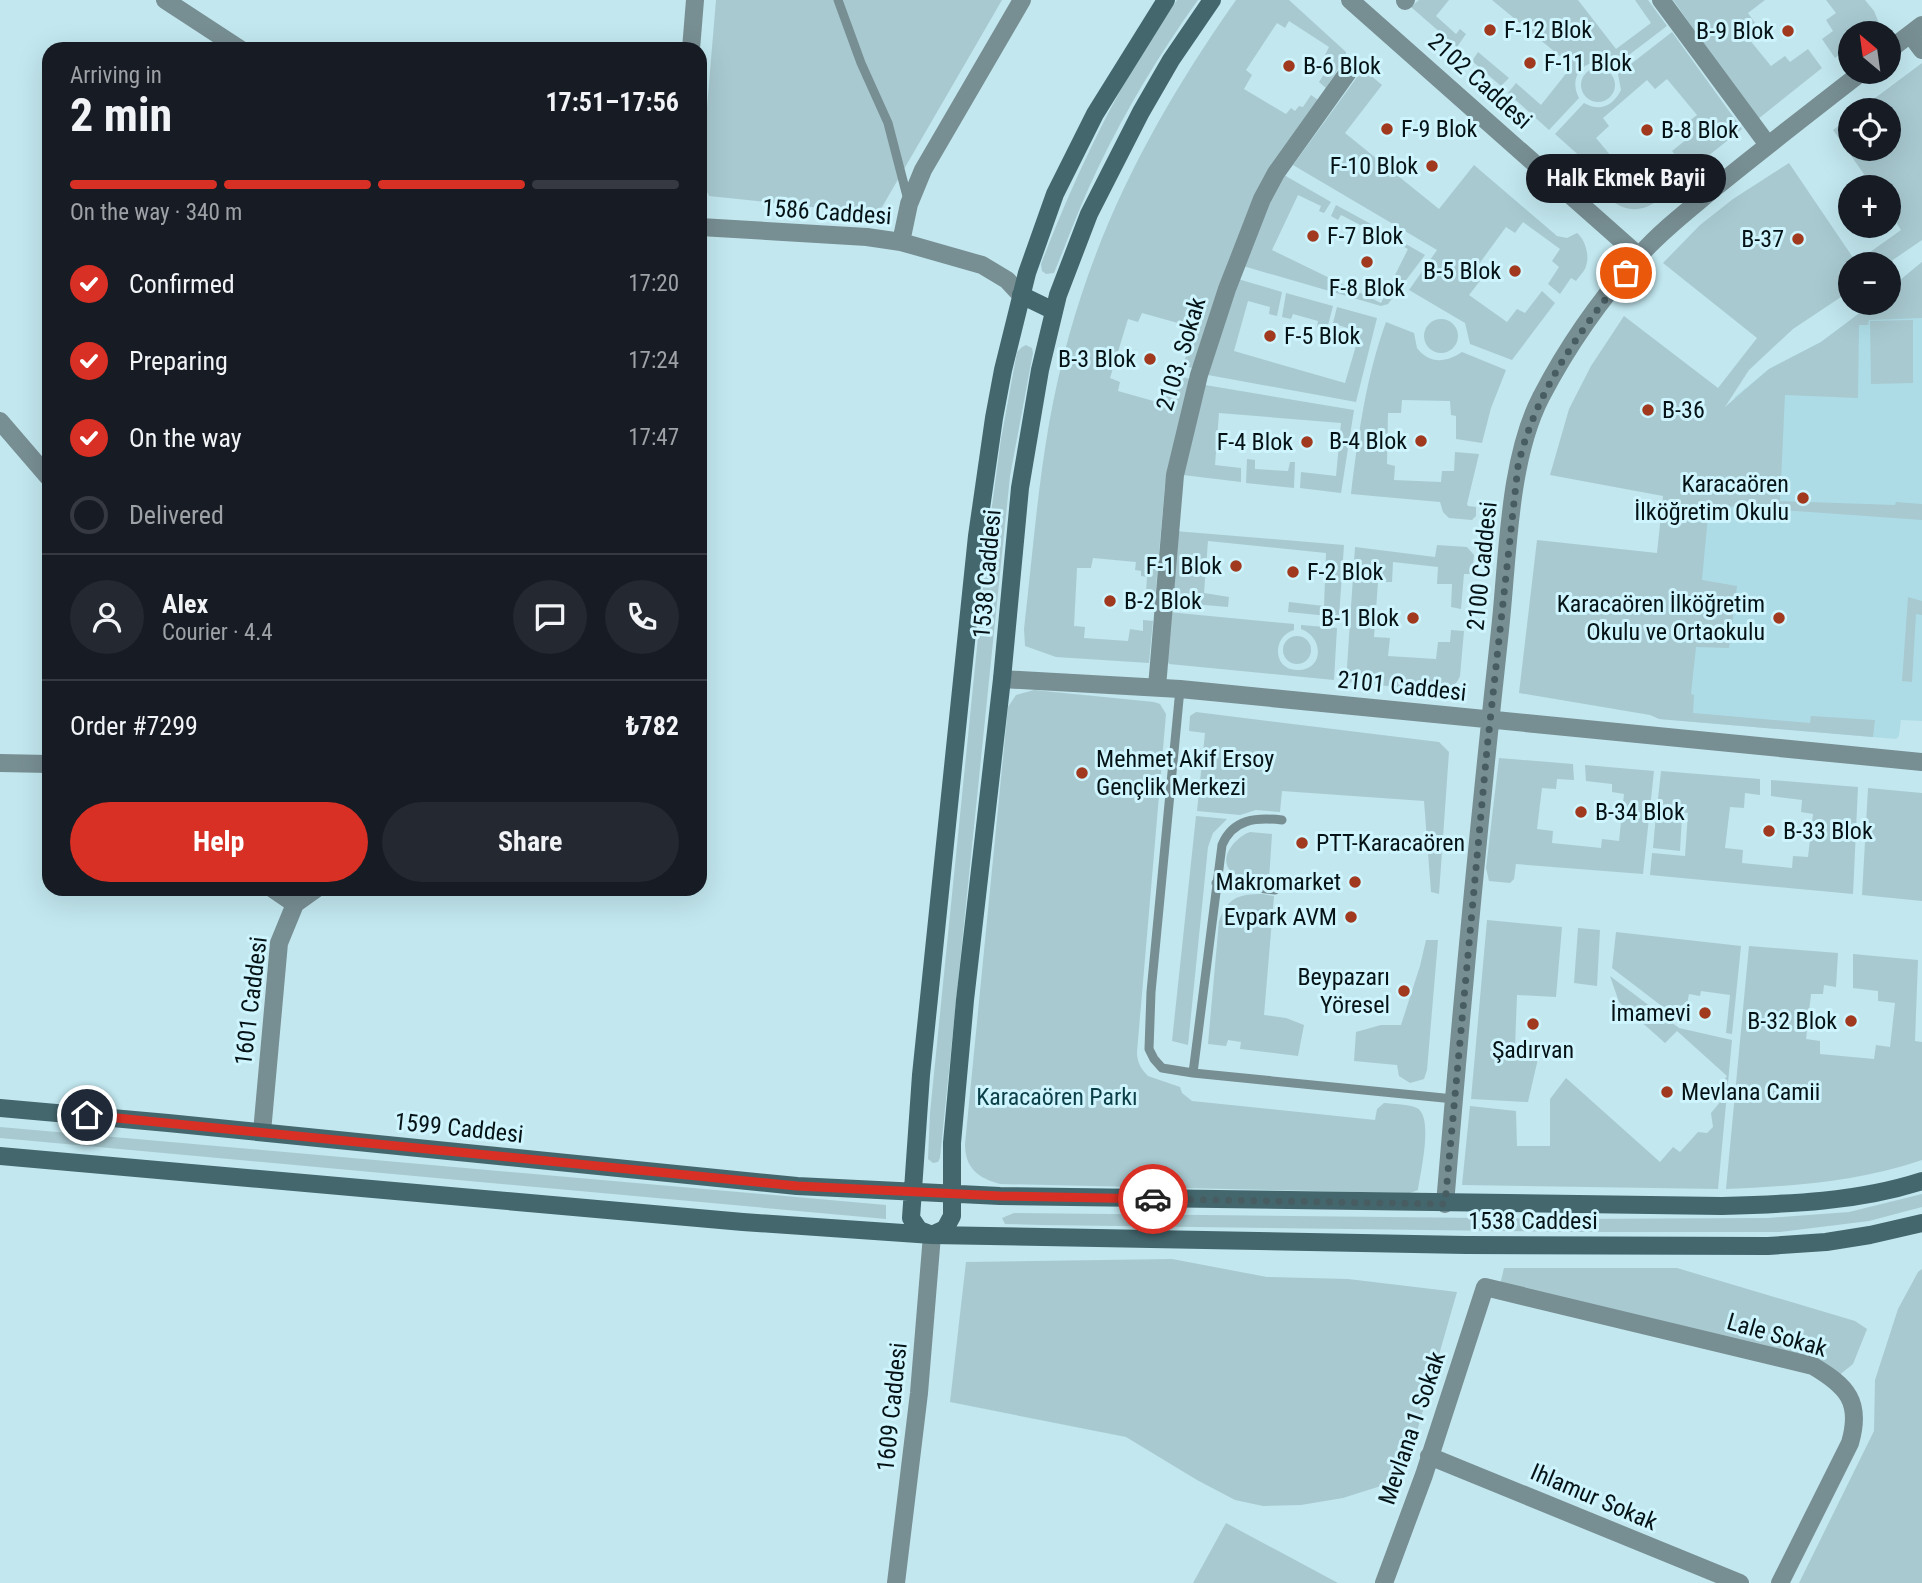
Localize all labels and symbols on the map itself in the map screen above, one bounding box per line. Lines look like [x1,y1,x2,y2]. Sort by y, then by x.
place label: F-12 Blok [1504,16,1592,44]
place label: B-9 Blok [1696,17,1774,45]
north arrow [1838,21,1900,84]
marker: F-12 Blok [1482,22,1498,38]
marker: B-9 Blok [1780,23,1796,39]
street label: 2102 Caddesi [1423,27,1537,135]
place label: F-11 Blok [1544,49,1632,77]
place label: B-6 Blok [1303,52,1381,80]
marker: F-11 Blok [1522,55,1538,71]
marker: B-6 Blok [1281,58,1297,74]
place label: F-9 Blok [1401,115,1478,143]
place label: B-8 Blok [1661,116,1739,144]
marker: F-9 Blok [1379,121,1395,137]
marker: B-8 Blok [1639,122,1655,138]
place label: F-10 Blok [1330,152,1418,180]
callout: Halk Ekmek Bayii [1526,154,1726,203]
marker: F-10 Blok [1424,158,1440,174]
street label: 1586 Caddesi [761,194,893,230]
place label: F-7 Blok [1327,222,1404,250]
place label: B-37 [1741,225,1784,253]
marker: F-7 Blok [1305,228,1321,244]
marker: B-37 [1790,231,1806,247]
pin [1596,243,1656,303]
marker: F-8 Blok [1359,254,1375,270]
place label: B-5 Blok [1423,257,1501,285]
marker: B-5 Blok [1507,263,1523,279]
place label: F-8 Blok [1329,274,1405,302]
street label: 2103. Sokak [1151,294,1212,414]
place label: F-5 Blok [1284,322,1361,350]
marker: F-5 Blok [1262,328,1278,344]
place label: B-3 Blok [1058,345,1136,373]
marker: B-3 Blok [1142,351,1158,367]
place label: B-36 [1662,396,1705,424]
marker: B-36 [1640,402,1656,418]
place label: B-4 Blok [1329,427,1407,455]
place label: F-4 Blok [1217,428,1293,456]
marker: B-4 Blok [1413,433,1429,449]
marker: F-4 Blok [1299,434,1315,450]
place label: Karacaören İlköğretim Okulu [1634,470,1789,526]
marker: Karacaören İlköğretim Okulu [1795,490,1811,506]
street label: 2100 Caddesi [1461,500,1503,632]
street label: 1538 Caddesi [967,508,1007,640]
place label: F-1 Blok [1146,552,1222,580]
marker: F-1 Blok [1228,558,1244,574]
place label: F-2 Blok [1307,558,1384,586]
marker: F-2 Blok [1285,564,1301,580]
place label: B-2 Blok [1124,587,1202,615]
place label: Karacaören İlköğretim Okulu ve Ortaokulu [1557,590,1765,646]
marker: B-2 Blok [1102,593,1118,609]
place label: B-1 Blok [1321,604,1399,632]
marker: B-1 Blok [1405,610,1421,626]
marker: Karacaören İlköğretim Okulu ve Ortaokulu [1771,610,1787,626]
street label: 2101 Caddesi [1336,665,1468,707]
place label: Mehmet Akif Ersoy Gençlik Merkezi [1096,745,1274,801]
marker: Mehmet Akif Ersoy Gençlik Merkezi [1074,765,1090,781]
place label: B-34 Blok [1595,798,1685,826]
marker: B-34 Blok [1573,804,1589,820]
place label: B-33 Blok [1783,817,1873,845]
marker: B-33 Blok [1761,823,1777,839]
place label: PTT-Karacaören [1316,829,1465,857]
marker: PTT-Karacaören [1294,835,1310,851]
place label: Makromarket [1216,868,1341,896]
marker: Makromarket [1347,874,1363,890]
place label: Evpark AVM [1224,903,1337,931]
marker: Evpark AVM [1343,909,1359,925]
street label: 1601 Caddesi [229,935,273,1067]
place label: Beypazarı Yöresel [1297,963,1390,1019]
marker: Beypazarı Yöresel [1396,983,1412,999]
place label: İmamevi [1610,999,1691,1027]
marker: İmamevi [1697,1005,1713,1021]
place label: B-32 Blok [1747,1007,1837,1035]
marker: B-32 Blok [1843,1013,1859,1029]
marker: Şadırvan [1525,1016,1541,1032]
place label: Şadırvan [1492,1036,1574,1064]
place label: Mevlana Camii [1681,1078,1820,1106]
park label: Karacaören Parkı [976,1083,1138,1111]
marker: Mevlana Camii [1659,1084,1675,1100]
pin [57,1085,117,1145]
street label: 1599 Caddesi [393,1107,525,1149]
courier [1118,1164,1188,1234]
street label: 1538 Caddesi [1468,1207,1598,1235]
street label: Lale Sokak [1724,1307,1830,1363]
street label: 1609 Caddesi [871,1341,913,1473]
street label: Mevlana 1 Sokak [1373,1348,1451,1508]
street label: Ihlamur Sokak [1527,1458,1662,1536]

